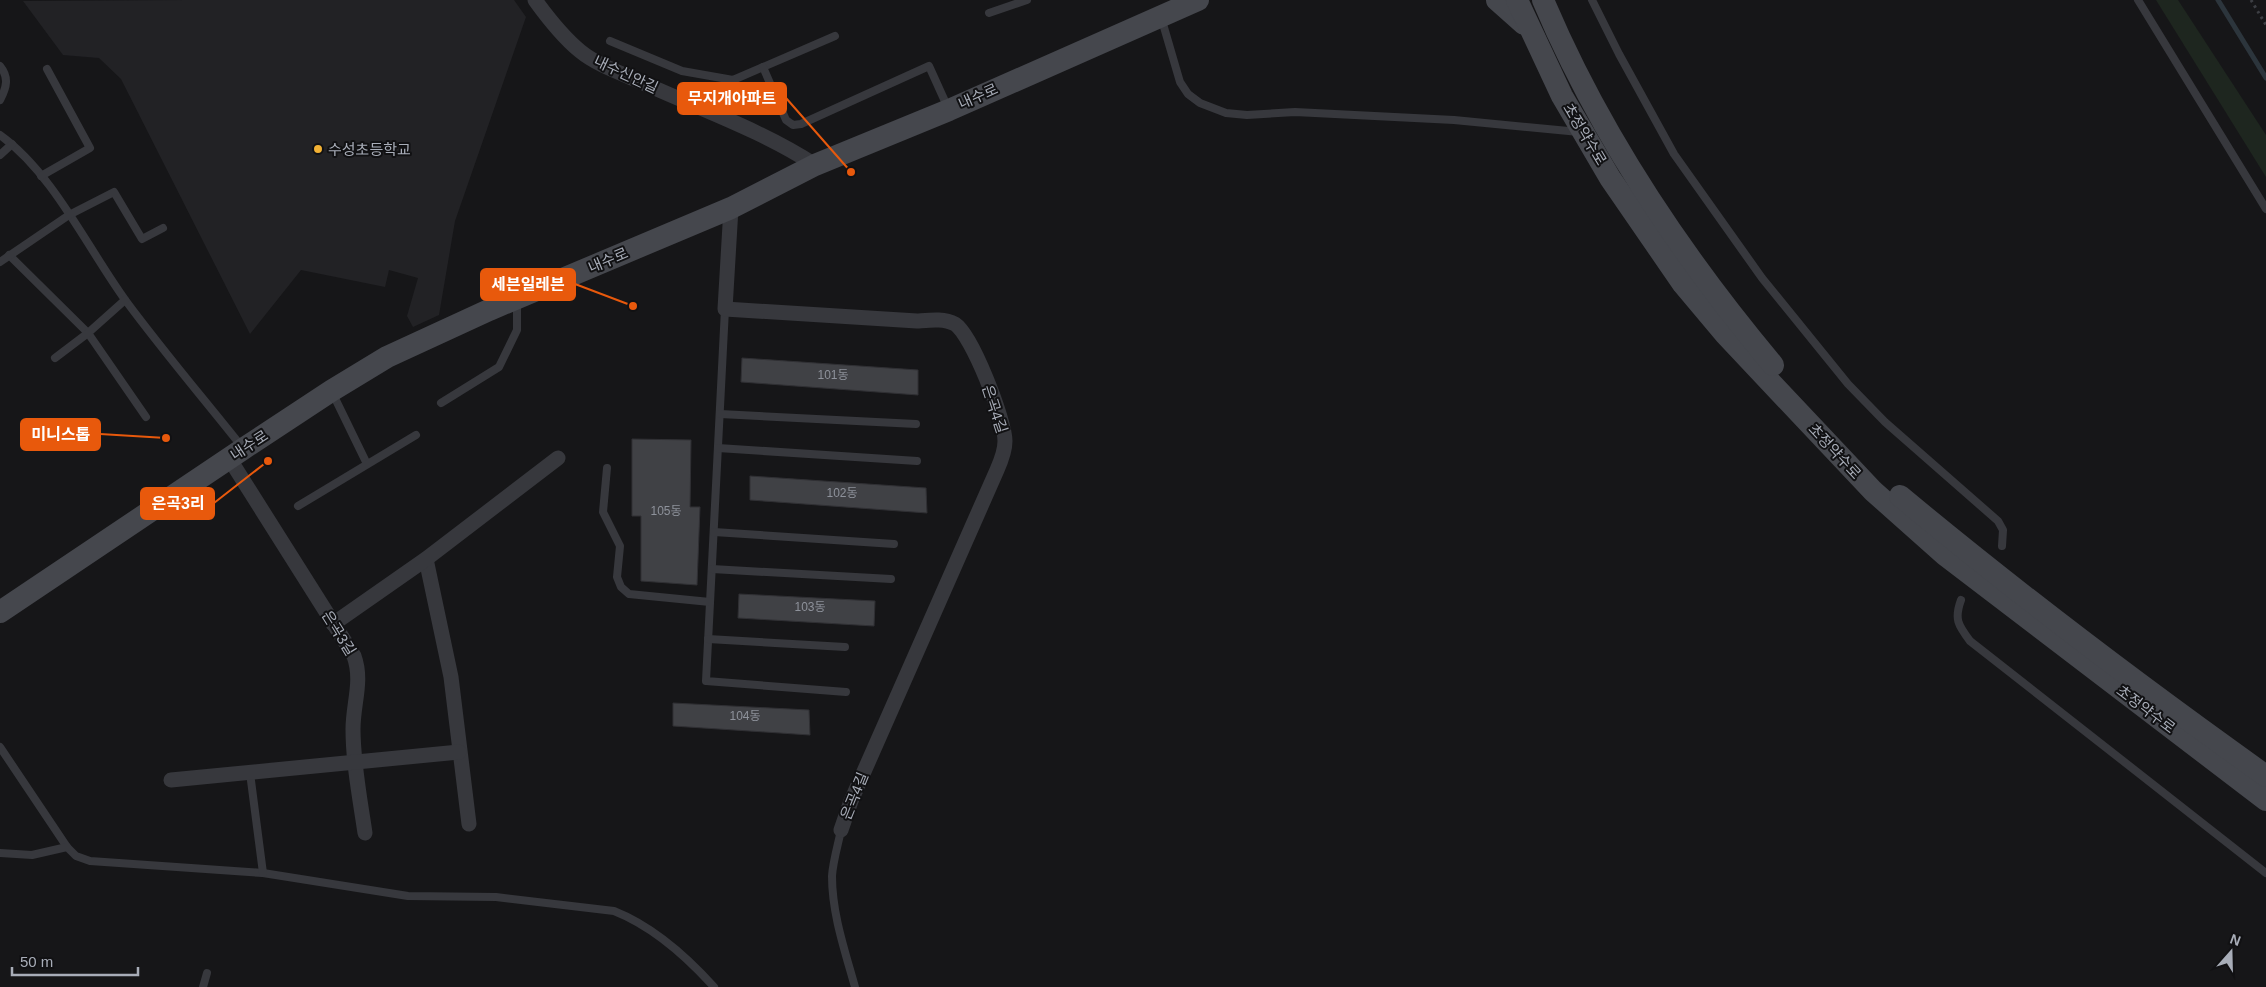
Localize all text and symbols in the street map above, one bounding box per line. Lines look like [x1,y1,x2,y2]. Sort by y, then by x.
street label: 내수신안길 [591,52,661,96]
street label: 내수로 [956,80,1000,112]
callout: 무지개아파트 [678,83,786,114]
text: 무지개아파트 [688,90,776,107]
street label: 초정약수로 [1560,100,1610,168]
place label: 수성초등학교 [328,141,411,158]
marker: 수성초등학교 [312,143,324,155]
street label: 내수로 [586,244,630,276]
callout: 세븐일레븐 [481,269,575,300]
text: 세븐일레븐 [491,276,565,293]
house number: 101동 [817,368,849,382]
street label: 은곡4길 [979,383,1011,435]
callout: 미니스톱 [21,419,100,450]
street label: 초정약수로 [1805,420,1865,482]
text: 미니스톱 [32,426,90,443]
street label: 내수로 [227,427,271,463]
house number: 102동 [826,486,858,500]
callout: 은곡3리 [141,488,214,519]
text: 은곡3리 [151,495,205,512]
house number: 105동 [650,504,682,518]
house number: 103동 [794,600,826,614]
street label: 은곡3길 [319,607,359,659]
street label: 초정약수로 [2113,681,2179,737]
house number: 104동 [729,709,761,723]
street label: 은곡4길 [837,770,871,822]
north arrow [2206,927,2256,977]
text: N [2228,931,2243,949]
scale bar [12,944,139,976]
text: 50 m [20,953,53,970]

